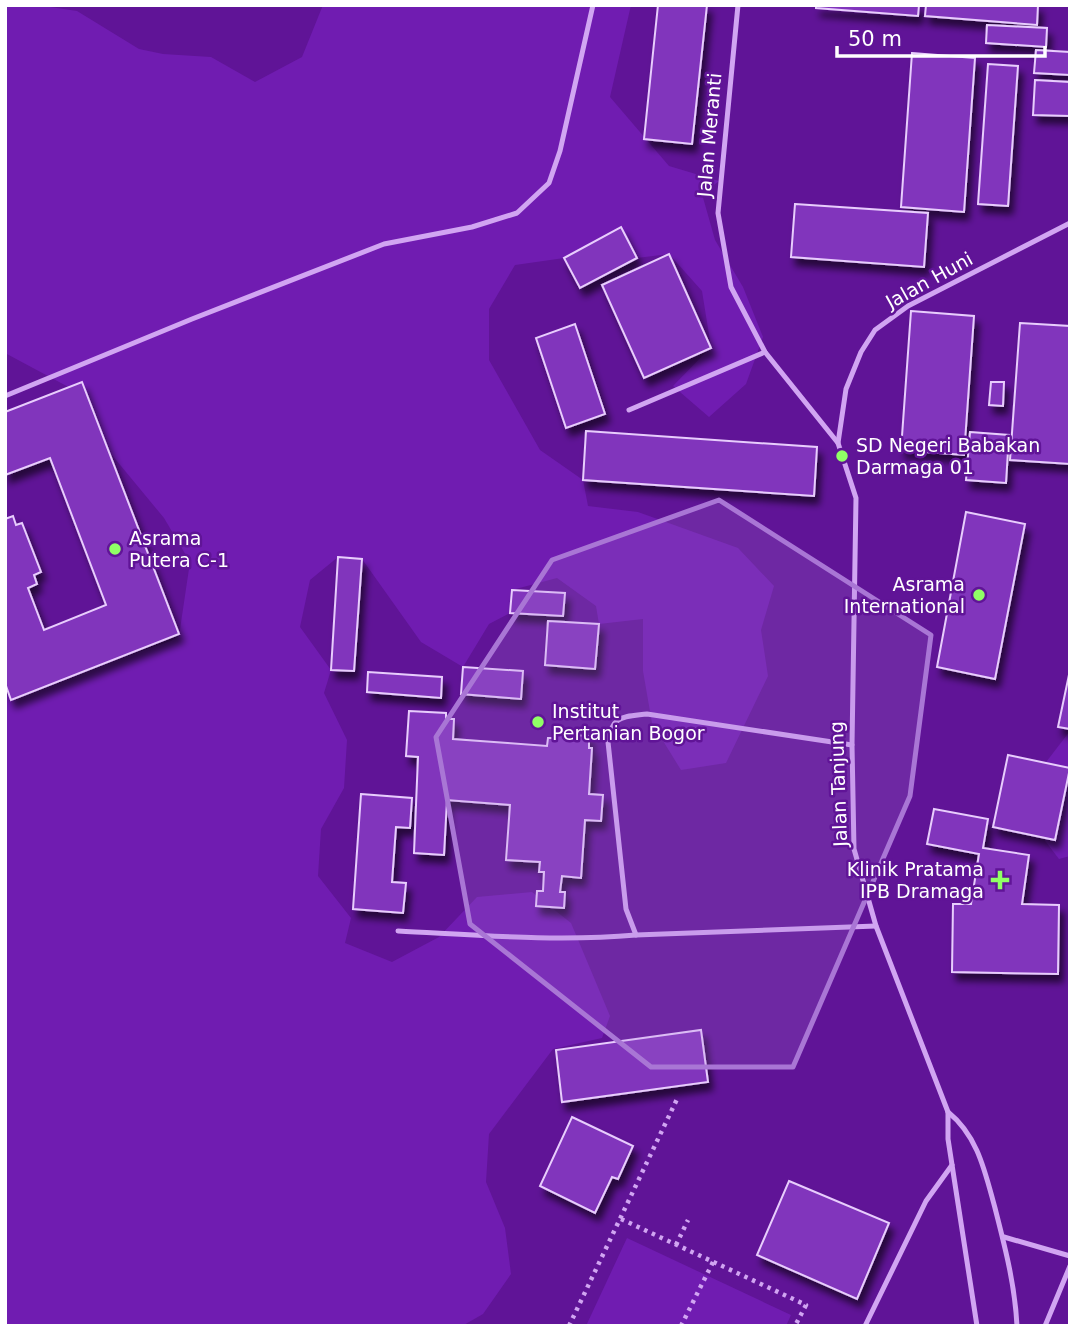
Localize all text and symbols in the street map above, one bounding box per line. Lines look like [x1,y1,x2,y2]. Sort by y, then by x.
scale bar [837,14,1045,58]
text: 50 m [848,27,902,51]
street label: Jalan Meranti [693,72,725,199]
street label: Jalan Huni [881,247,976,313]
place label: SD Negeri Babakan Darmaga 01 [856,434,1040,478]
marker: SD Negeri Babakan Darmaga 01 [834,448,850,464]
place label: Asrama Putera C-1 [129,527,229,571]
marker: Asrama Putera C-1 [107,541,123,557]
place label: Asrama International [844,573,965,617]
marker: Asrama International [971,587,987,603]
place label: Institut Pertanian Bogor [552,700,705,744]
marker: Institut Pertanian Bogor [530,714,546,730]
street label: Jalan Tanjung [825,721,851,848]
place label: Klinik Pratama IPB Dramaga [847,858,984,902]
marker: Klinik Pratama IPB Dramaga [990,870,1010,890]

